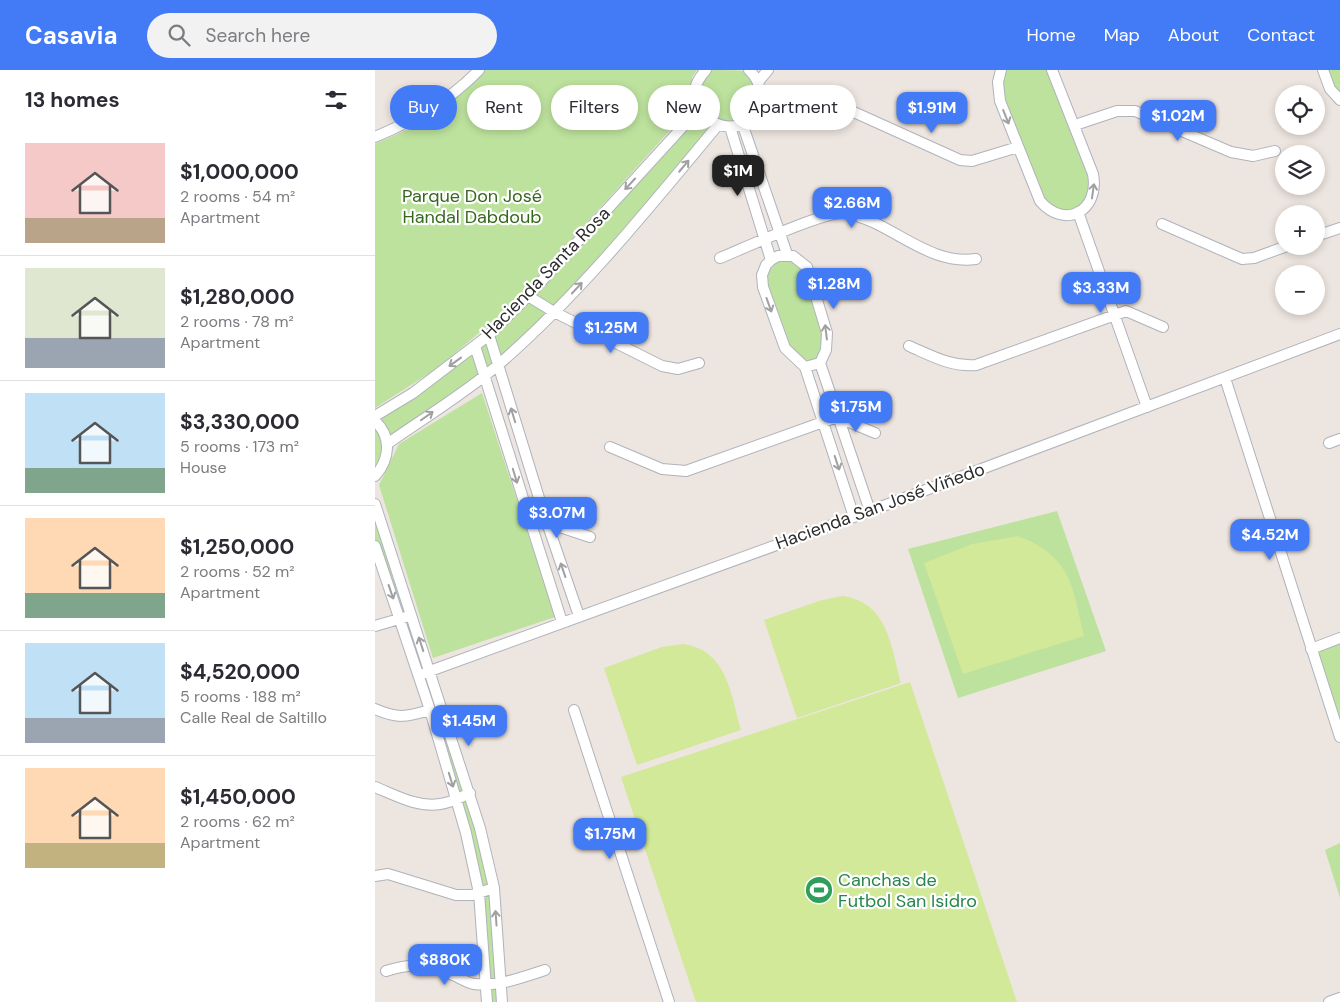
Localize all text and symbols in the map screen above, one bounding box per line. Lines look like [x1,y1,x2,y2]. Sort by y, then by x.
search box [147,13,497,58]
text: Casavia [25,20,117,51]
icon: search [165,21,193,49]
text: Search here [205,23,310,48]
text: Home [1026,23,1076,47]
text: Map [1104,23,1140,47]
text: About [1168,23,1219,47]
text: Contact [1247,23,1315,47]
chip: Buy [390,85,457,130]
chip: Rent [467,85,541,130]
chip: Filters [551,85,638,130]
chip: New [648,85,720,130]
chip: Apartment [730,85,856,130]
map controls [1275,85,1325,315]
button: locate [1275,85,1325,135]
text: 13 homes [25,86,120,114]
icon: filters [322,86,350,114]
pin: $1.91M [891,92,973,134]
text: $1.91M [907,97,957,118]
pin: $1.02M [1137,100,1219,142]
text: $1.02M [1151,105,1205,126]
one-way arrow [1002,109,1011,124]
button: layers [1275,145,1325,195]
pin: $1M [714,154,762,197]
text: $1,000,000 [180,158,299,186]
one-way arrow [679,160,690,173]
text: $1M [723,160,753,181]
icon: home [65,163,125,223]
one-way arrow [624,178,636,190]
one-way arrow [1088,183,1098,199]
park label: Parque Don José Handal Dabdoub [402,184,542,229]
text: 2 rooms · 54 m² [180,186,295,207]
pin: $2.66M [811,186,893,229]
text: $2.66M [824,192,880,213]
street label: Hacienda Santa Rosa [477,202,615,344]
button: + [1275,205,1325,255]
text: Apartment [180,207,260,228]
button: − [1275,265,1325,315]
pin: $1.28M [793,268,875,310]
pin: $3.33M [1060,272,1142,314]
text: $1.28M [808,273,860,294]
text: $3.33M [1073,277,1129,298]
one-way arrow [571,281,583,294]
text: $1,280,000 [180,283,294,311]
icon: home [65,288,125,348]
one-way arrow [765,297,774,312]
text: 2 rooms · 78 m² [180,311,294,332]
pin: $1.25M [570,312,652,354]
text: $1.25M [585,317,637,338]
one-way arrow [821,324,831,340]
text: Apartment [180,332,260,353]
one-way arrow [448,357,462,367]
pin: $1.75M [815,390,897,433]
text: $1.75M [830,396,882,417]
one-way arrow [508,407,518,423]
text: $3,330,000 [180,408,300,436]
one-way arrow [420,411,434,421]
icon: home [65,413,125,473]
text: 5 rooms · 173 m² [180,436,299,457]
one-way arrow [832,455,842,471]
text: House [180,457,227,478]
street label: Hacienda San José Viñedo [772,457,988,555]
one-way arrow [511,468,521,484]
pin: $3.07M [516,496,598,539]
text: $3.07M [529,502,585,523]
pin: $4.52M [1229,518,1311,561]
text: $4.52M [1241,524,1299,545]
text: $1,250,000 [180,533,294,561]
icon: home [65,538,125,598]
text: 2 rooms · 52 m² [180,561,295,582]
one-way arrow [558,562,567,578]
text: Apartment [180,582,260,603]
one-way arrow [387,583,396,599]
one-way arrow [416,637,426,653]
text: $4,520,000 [180,658,300,686]
icon: home [65,663,125,723]
text: 5 rooms · 188 m² [180,686,301,707]
pin: $1.45M [428,704,510,747]
text: Calle Real de Saltillo [180,707,327,728]
text: $1.45M [442,710,496,731]
one-way arrow [446,771,456,787]
text: $1,450,000 [180,783,296,811]
icon: home [65,788,125,848]
text: 2 rooms · 62 m² [180,811,295,832]
pin: $1.75M [569,818,651,860]
text: $1.75M [584,823,636,844]
text: Apartment [180,832,260,853]
place label: Canchas de Futbol San Isidro [838,868,977,913]
sports icon: Canchas de Futbol San Isidro [804,875,834,905]
one-way arrow [491,911,501,927]
pin: $880K [410,944,480,986]
text: $880K [419,949,471,970]

